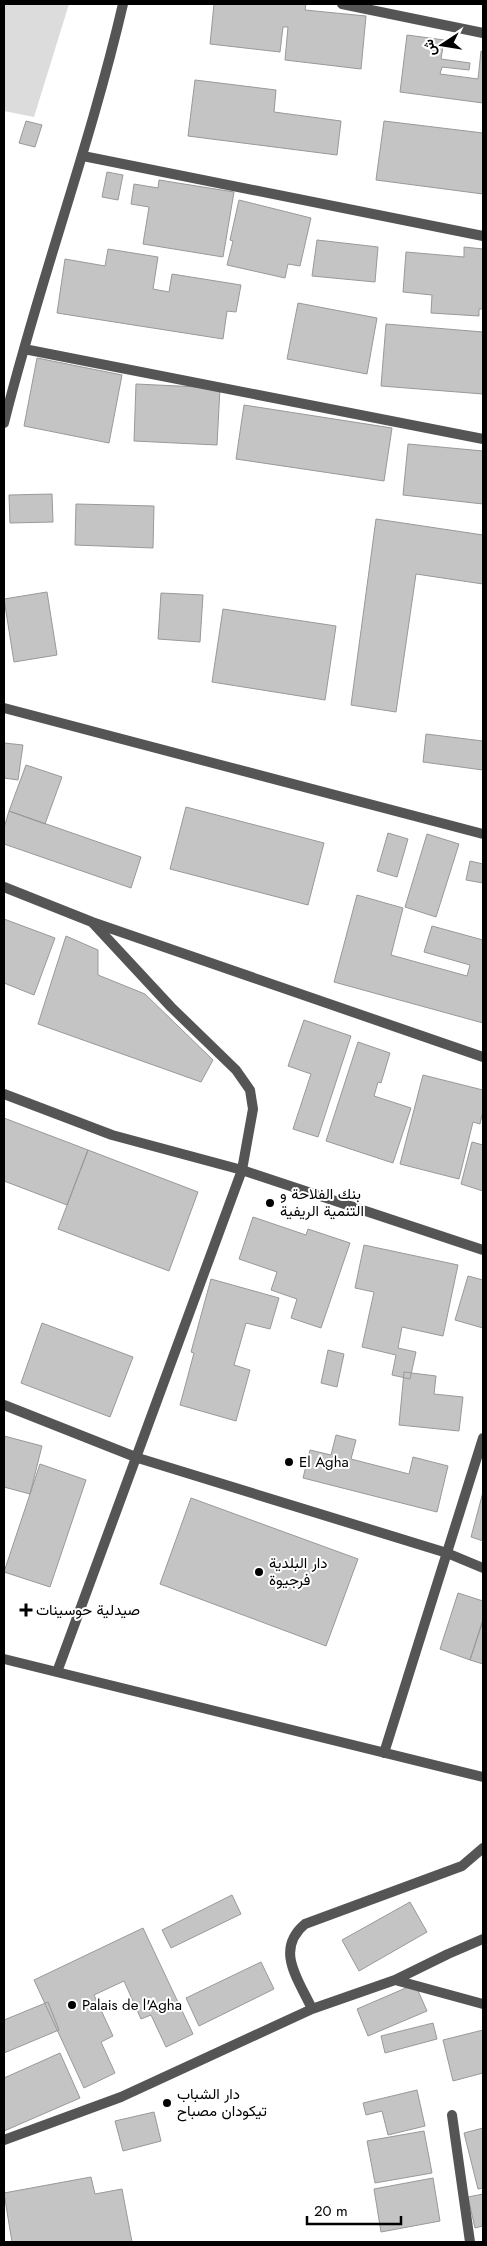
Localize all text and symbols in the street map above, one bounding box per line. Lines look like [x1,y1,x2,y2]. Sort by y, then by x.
north arrow [417,20,467,70]
text: ش [418,37,441,58]
place label: بنك الفلاحة و التنمية الريفية [280,1183,364,1222]
marker: بنك الفلاحة و التنمية الريفية [264,1197,276,1209]
place label: El Agha [299,1451,349,1473]
marker: El Agha [283,1456,295,1468]
place label: دار البلدية فرجيوة [269,1552,328,1591]
marker: دار البلدية فرجيوة [253,1566,265,1578]
place label: صيدلية حوسينات [36,1599,140,1621]
marker: صيدلية حوسينات [20,1604,32,1616]
place label: Palais de l'Agha [82,1994,182,2016]
marker: Palais de l'Agha [66,1999,78,2011]
place label: دار الشباب تيكودان مصباح [177,2083,267,2122]
marker: دار الشباب تيكودان مصباح [161,2097,173,2109]
scale bar [307,2194,401,2226]
text: 20 m [314,2200,348,2222]

